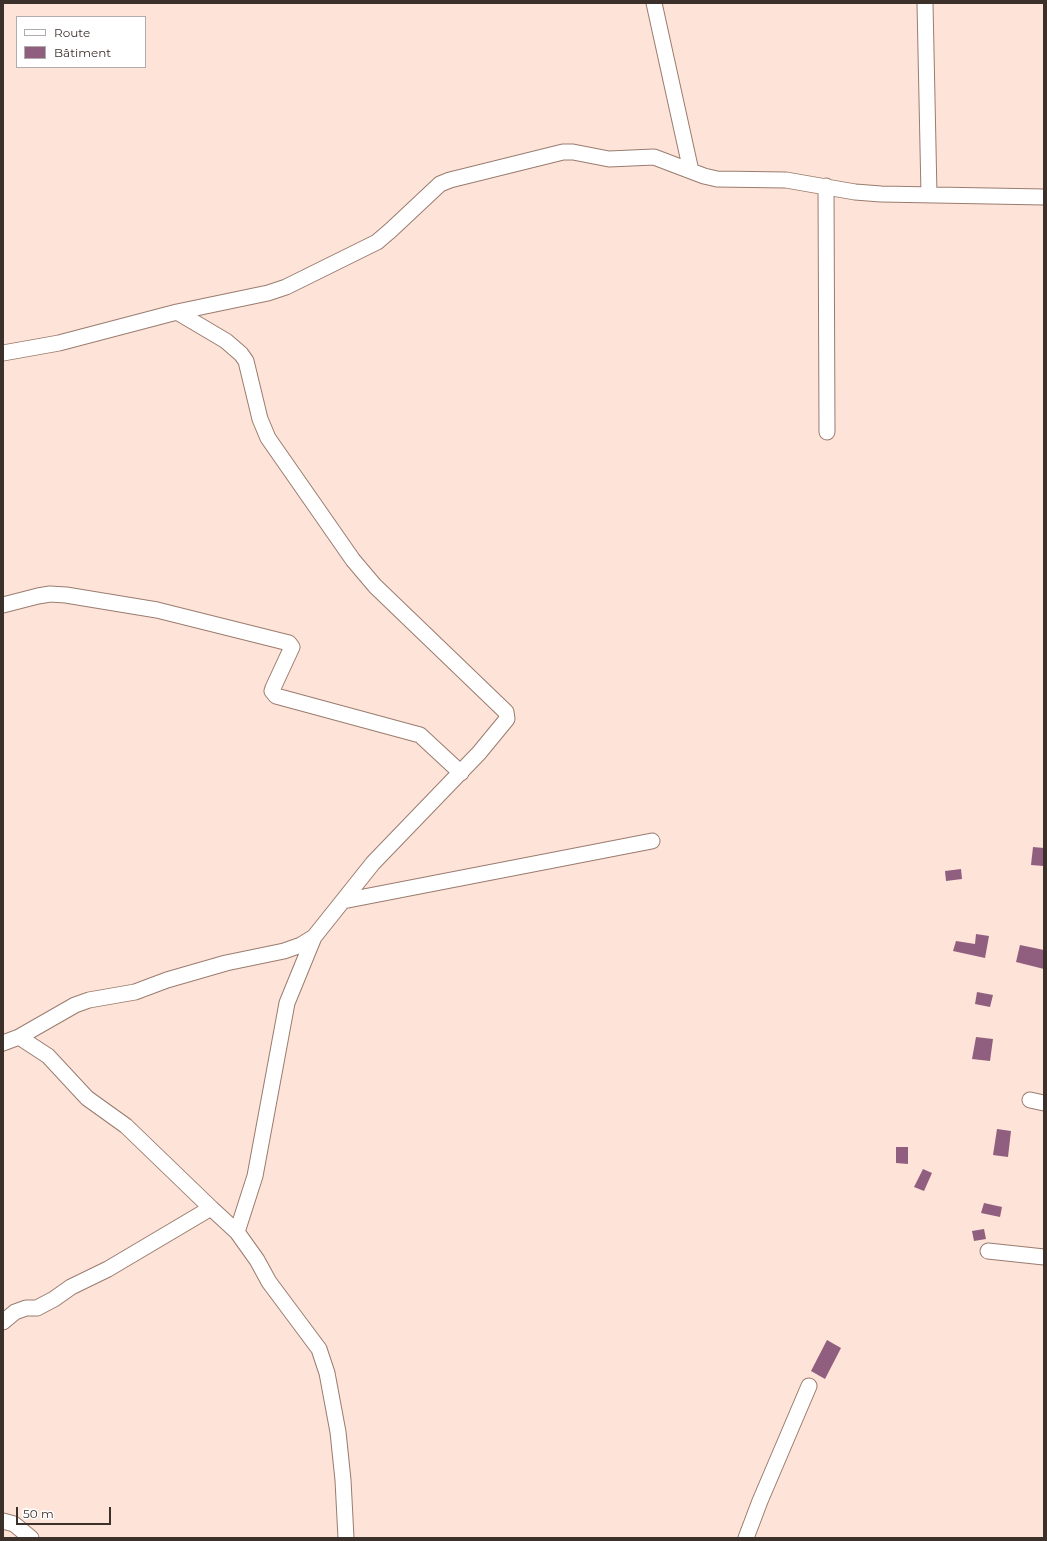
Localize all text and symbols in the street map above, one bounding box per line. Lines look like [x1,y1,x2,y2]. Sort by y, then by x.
legend [16,16,146,68]
text: Route [54,25,90,40]
text: Bâtiment [54,45,111,60]
scale bar [18,1499,113,1525]
text: 50 m [23,1506,54,1521]

